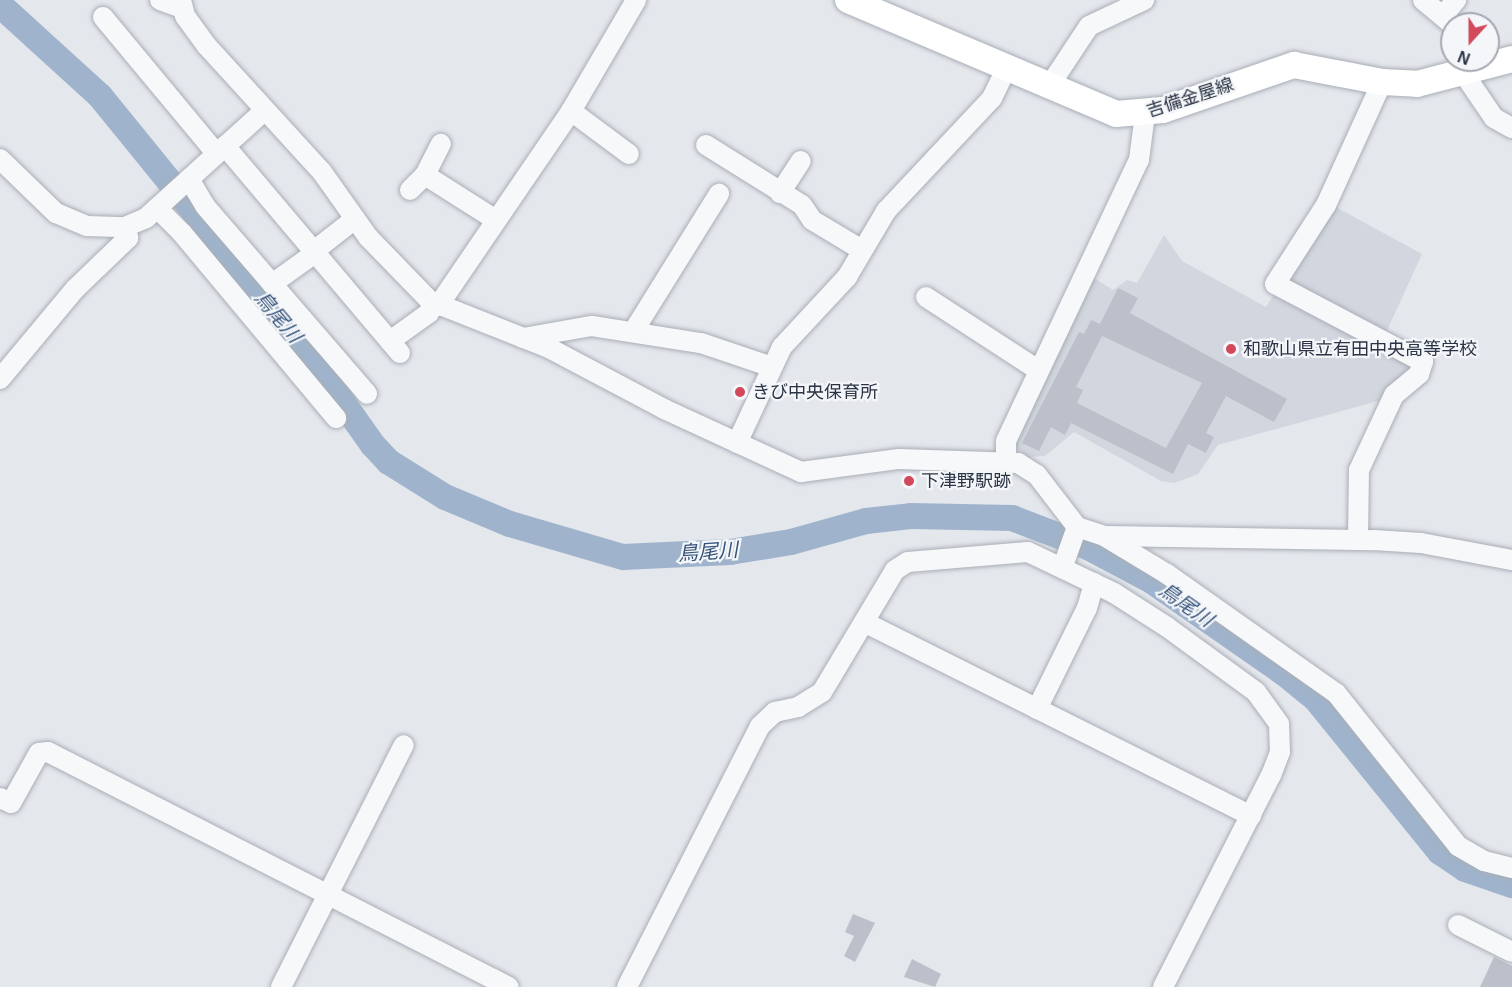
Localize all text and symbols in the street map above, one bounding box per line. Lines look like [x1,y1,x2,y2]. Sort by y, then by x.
north arrow [1440,12,1500,72]
text: N [1456,47,1473,67]
street label: 吉備金屋線 [1144,74,1236,122]
water label: 鳥尾川 [250,286,306,348]
place label: 和歌山県立有田中央高等学校 [1243,338,1477,360]
marker: 和歌山県立有田中央高等学校 [1224,342,1238,356]
place label: きび中央保育所 [752,381,878,403]
marker: きび中央保育所 [733,385,747,399]
place label: 下津野駅跡 [921,470,1011,492]
marker: 下津野駅跡 [902,474,916,488]
water label: 鳥尾川 [677,538,739,566]
water label: 鳥尾川 [1155,578,1217,632]

